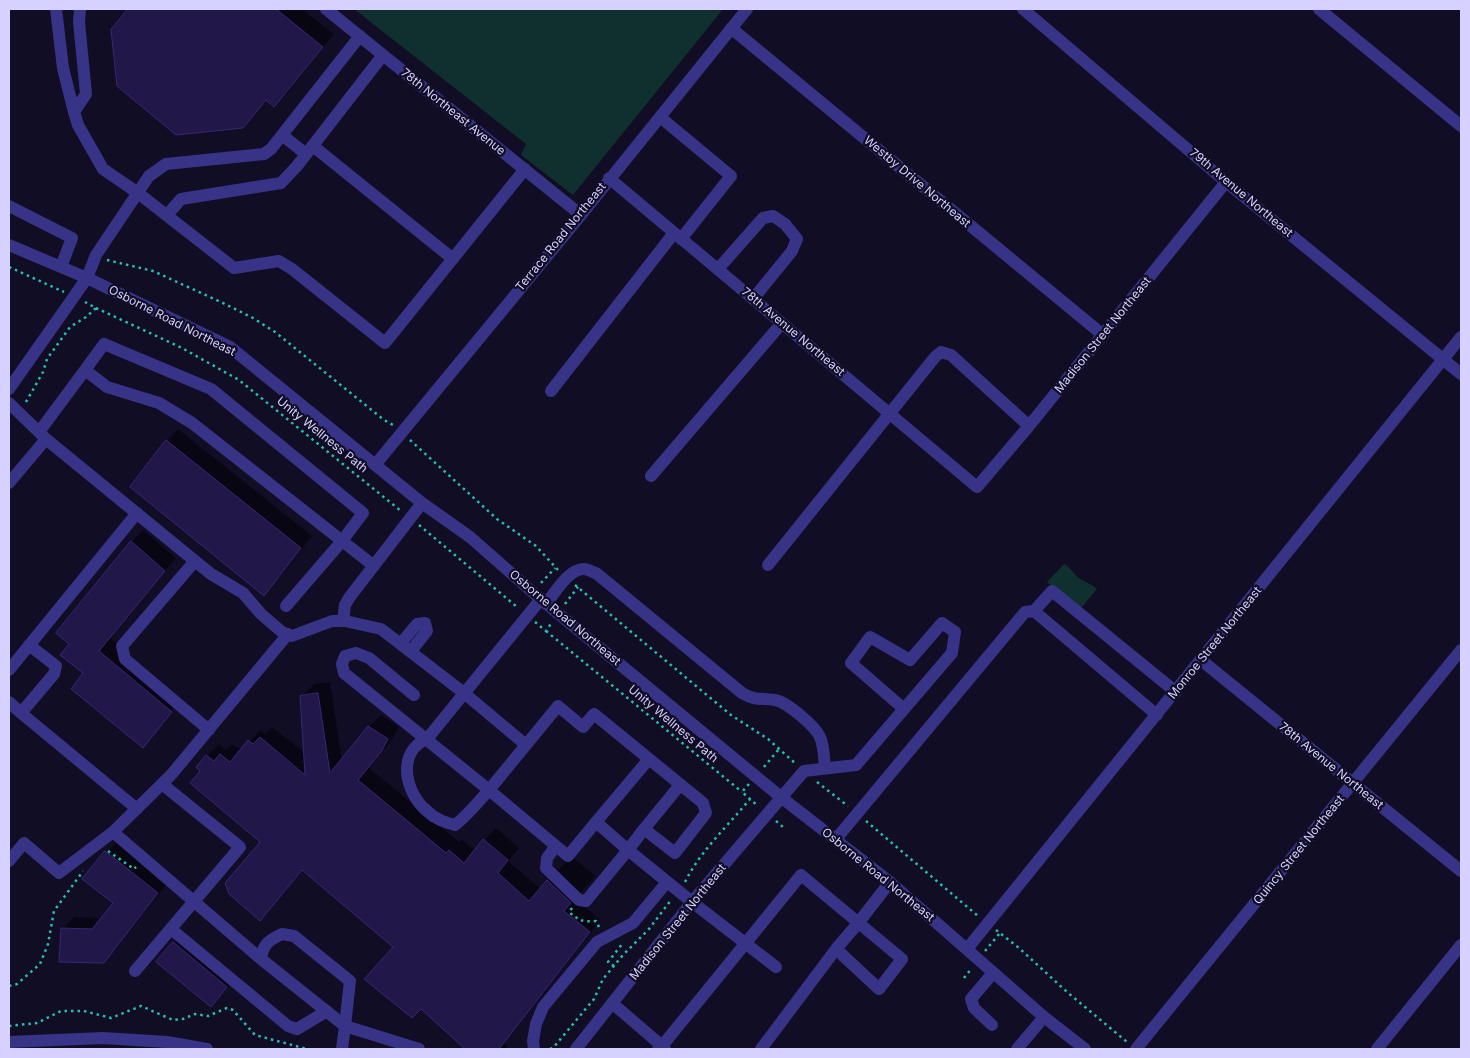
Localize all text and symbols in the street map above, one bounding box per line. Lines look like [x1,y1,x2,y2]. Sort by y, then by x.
street label: 78th Northeast Avenue [398,65,508,159]
street label: Westby Drive Northeast [861,133,973,231]
street label: 79th Avenue Northeast [1186,146,1296,240]
street label: Terrace Road Northeast [513,180,609,294]
street label: Madison Street Northeast [1052,274,1154,396]
street label: Osborne Road Northeast [106,283,238,359]
street label: 78th Avenue Northeast [739,285,847,379]
street label: Unity Wellness Path [274,394,370,476]
street label: Osborne Road Northeast [507,567,623,669]
street label: Monroe Street Northeast [1165,584,1265,702]
street label: Unity Wellness Path [625,682,721,766]
street label: 78th Avenue Northeast [1276,719,1386,813]
street label: Quincy Street Northeast [1251,792,1347,908]
street label: Osborne Road Northeast [819,825,937,925]
street label: Madison Street Northeast [627,861,729,983]

